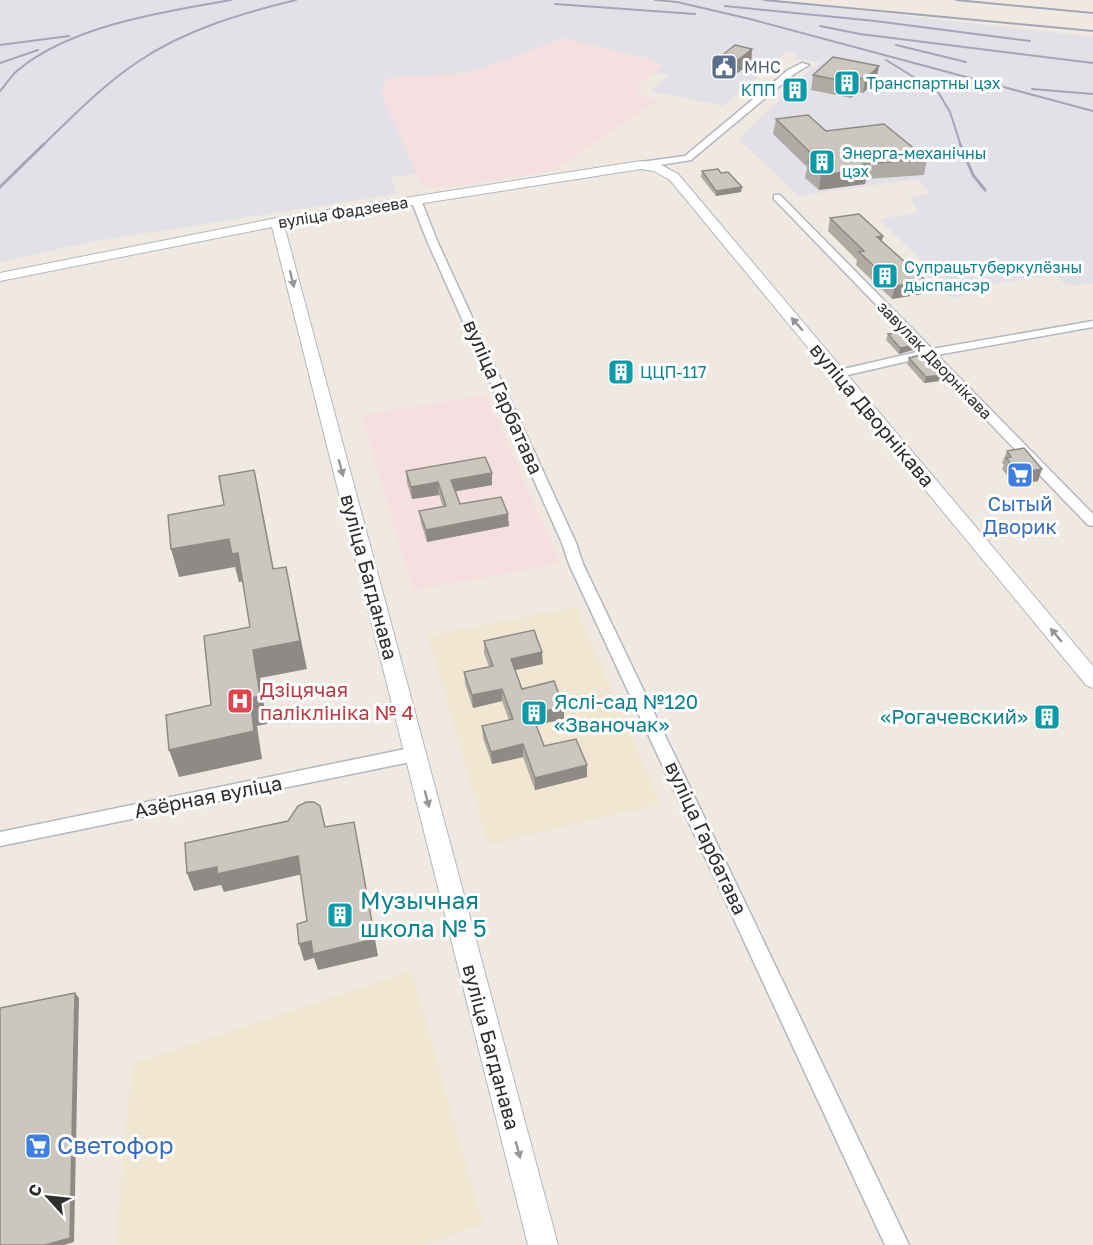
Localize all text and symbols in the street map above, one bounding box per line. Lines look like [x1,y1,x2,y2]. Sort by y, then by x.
public building icon: МНС [709,52,739,82]
place label: МНС [744,57,781,77]
building icon: Транспартны цэх [832,68,862,98]
place label: Транспартны цэх [866,73,1001,93]
building icon: КПП [780,75,810,105]
place label: КПП [741,80,776,100]
place label: Энерга-механічны цэх [842,143,986,181]
building icon: Энерга-механічны цэх [807,147,837,177]
street label: вуліца Фадзеева [276,192,410,232]
place label: Супрацьтуберкулёзны дыспансэр [904,257,1082,295]
building icon: Супрацьтуберкулёзны дыспансэр [870,261,900,291]
one-way arrow [287,270,297,288]
street label: завулак Дворнікава [873,297,997,423]
street label: вуліца Гарбатава [459,316,549,478]
one-way arrow [790,316,803,332]
street label: вуліца Дворнікава [806,337,940,491]
building icon: ЦЦП-117 [606,357,636,387]
place label: ЦЦП-117 [640,362,707,382]
one-way arrow [336,458,346,477]
supermarket icon: Сытый Дворик [1005,460,1035,490]
street label: вуліца Багданава [336,491,404,662]
place label: Сытый Дворик [983,491,1057,538]
one-way arrow [1050,628,1062,643]
place label: Дзіцячая паліклініка № 4 [260,677,414,724]
hospital icon: Дзіцячая паліклініка № 4 [225,686,255,716]
place label: Яслі-сад №120 «Званочак» [554,689,698,736]
building icon: Яслі-сад №120 «Званочак» [519,698,549,728]
building icon: «Рогачевский» [1032,702,1062,732]
place label: «Рогачевский» [880,704,1028,728]
street label: вуліца Гарбатава [661,757,753,918]
street label: Азёрная вуліца [132,770,284,822]
one-way arrow [422,789,432,808]
place label: Музычная школа № 5 [360,885,487,942]
building icon: Музычная школа № 5 [325,900,355,930]
street label: вуліца Багданава [458,961,526,1132]
place label: Светофор [57,1130,173,1159]
supermarket icon: Светофор [23,1131,53,1161]
one-way arrow [514,1141,523,1159]
north arrow [18,1167,78,1227]
text: С [23,1181,46,1200]

